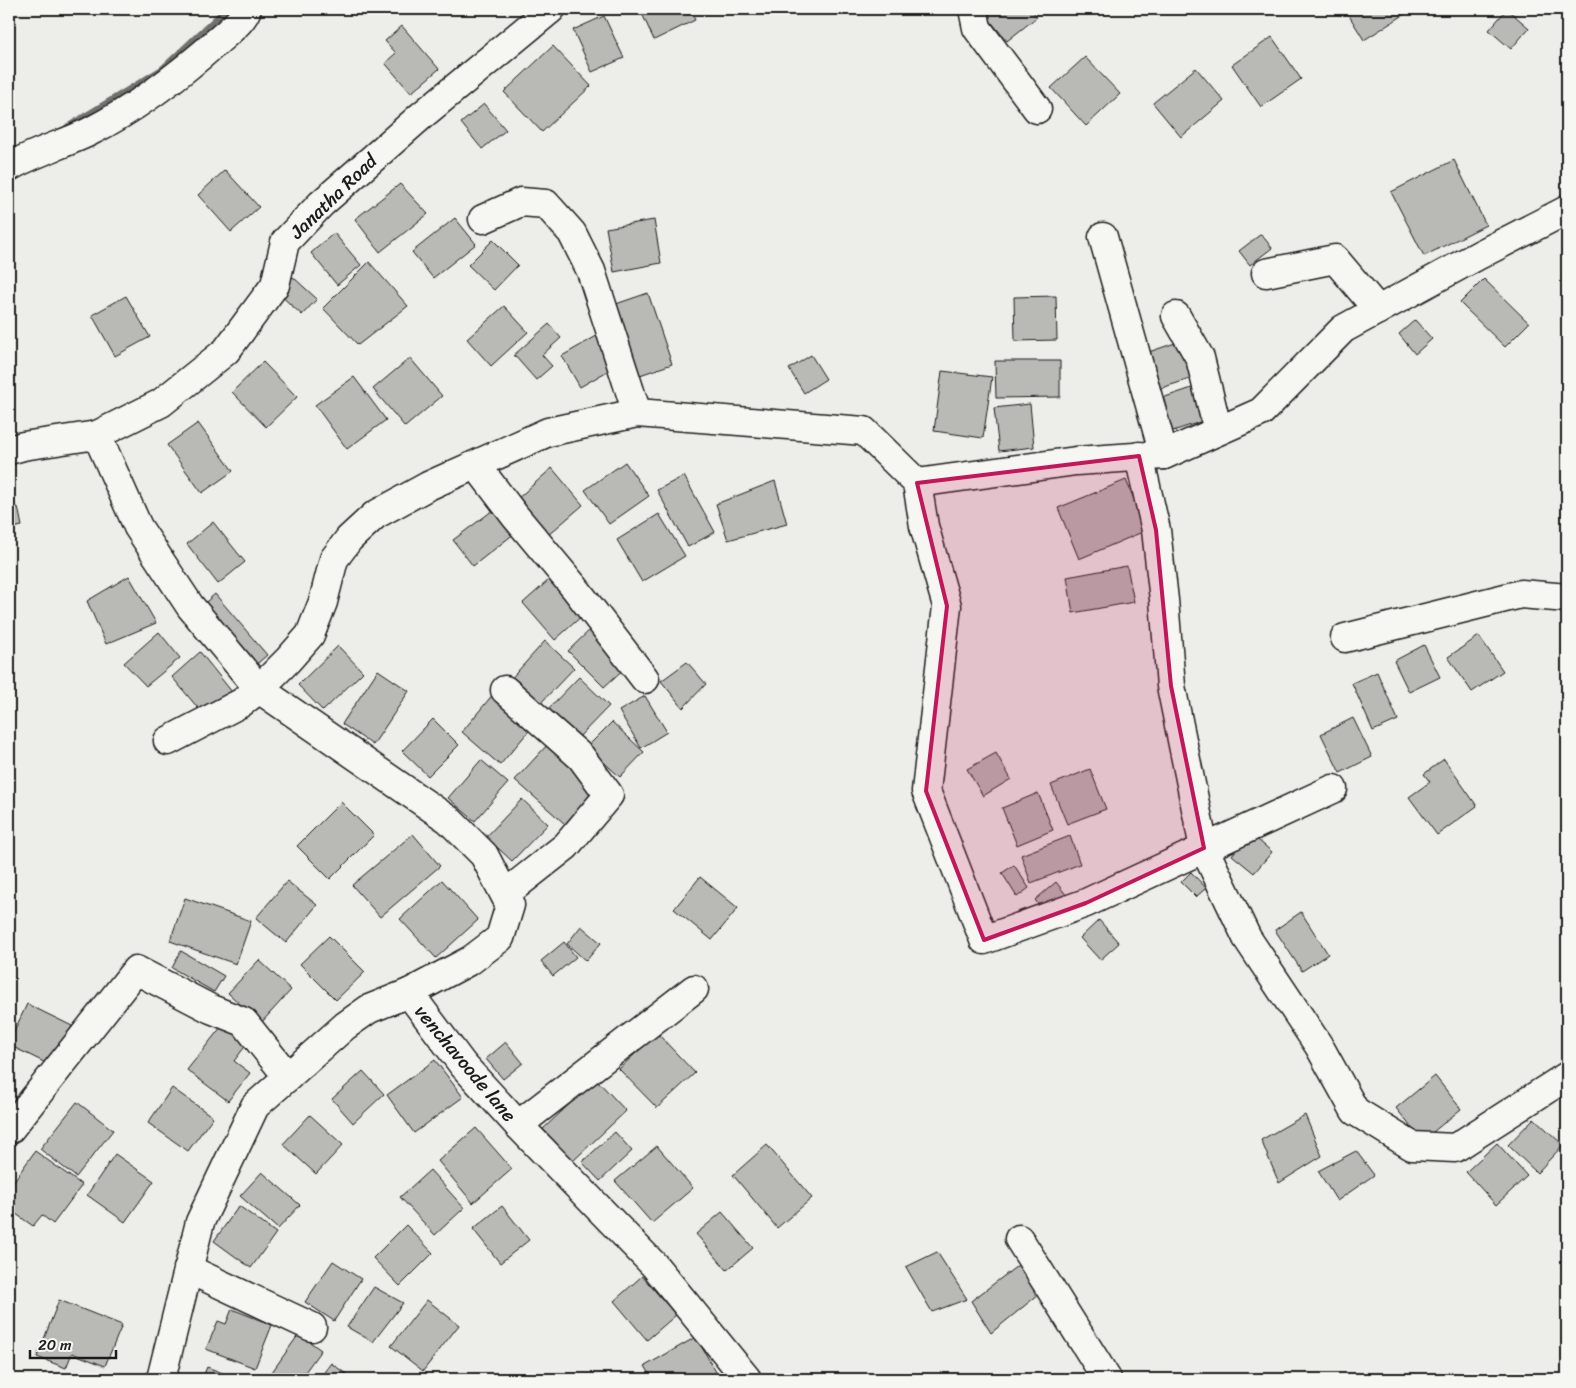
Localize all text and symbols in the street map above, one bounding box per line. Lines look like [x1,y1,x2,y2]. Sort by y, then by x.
street label: Janatha Road [281,144,386,248]
street label: venchavoode lane [406,997,525,1130]
scale bar [30,1328,116,1360]
text: 20 m [38,1332,72,1358]

